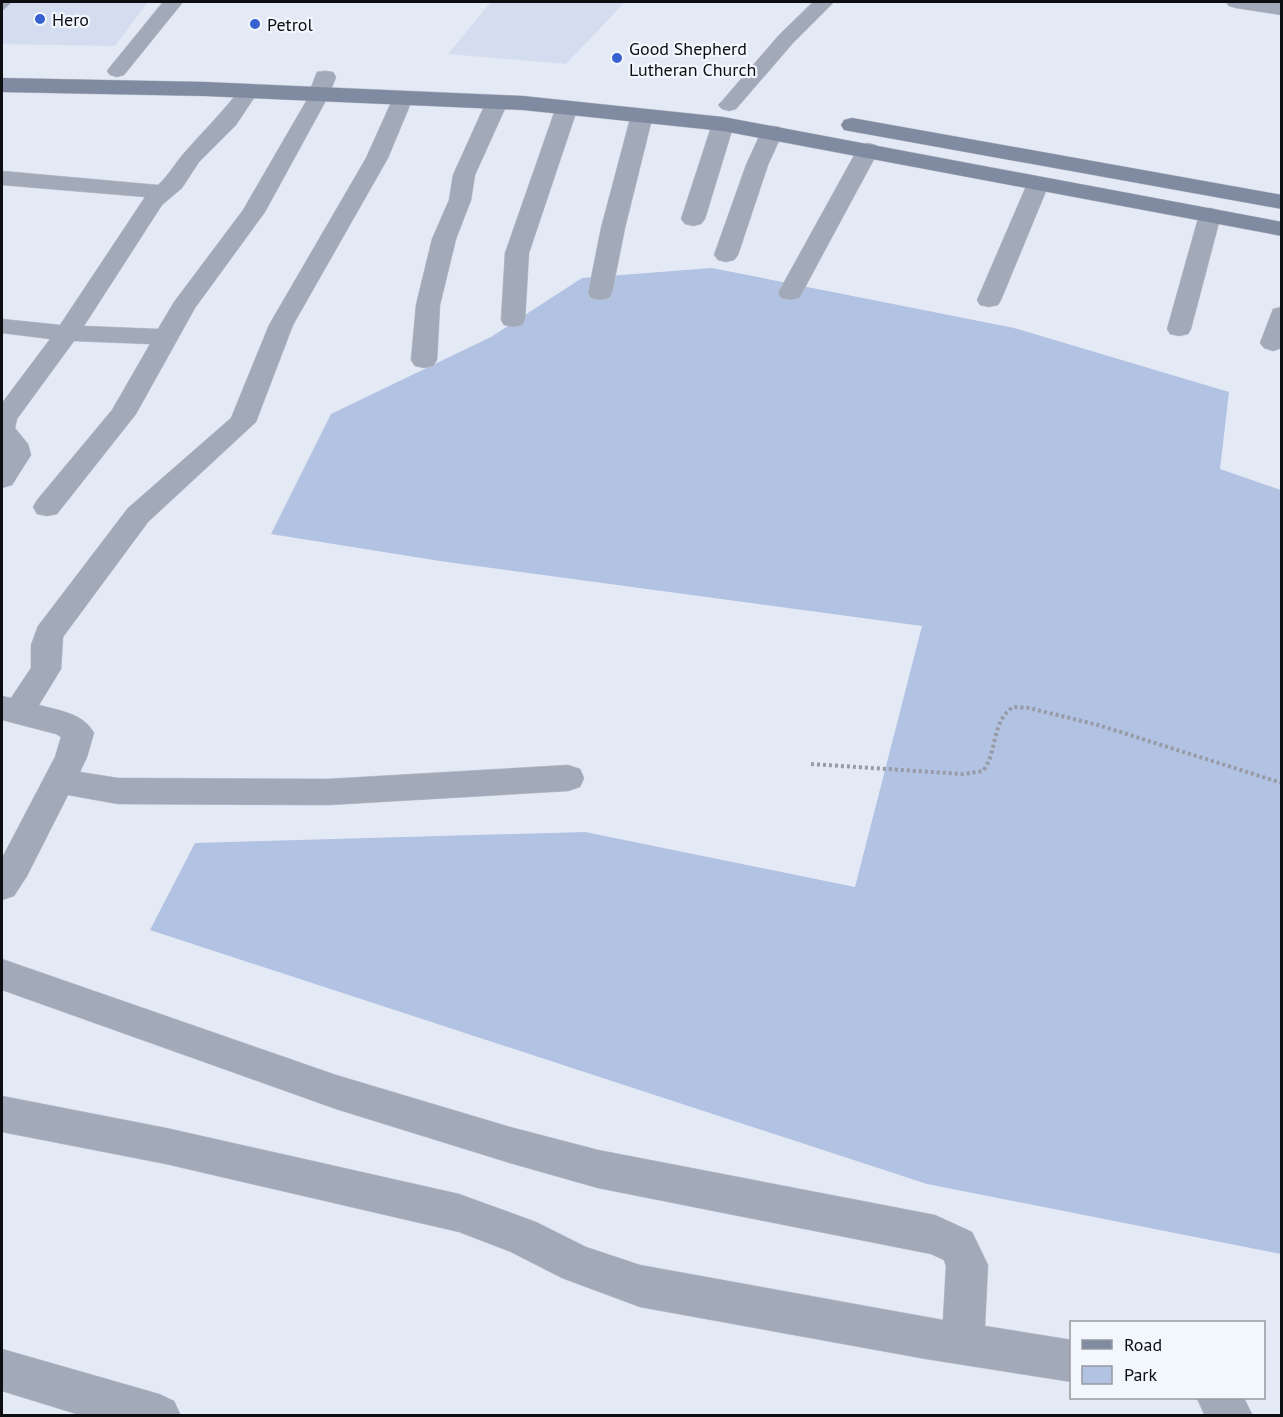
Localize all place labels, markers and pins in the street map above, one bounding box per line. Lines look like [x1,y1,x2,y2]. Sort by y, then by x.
place label: Hero [52,8,89,31]
marker: Hero [33,12,47,26]
place label: Petrol [267,13,313,36]
marker: Petrol [248,17,262,31]
place label: Good Shepherd Lutheran Church [629,37,756,81]
marker: Good Shepherd Lutheran Church [610,51,624,65]

